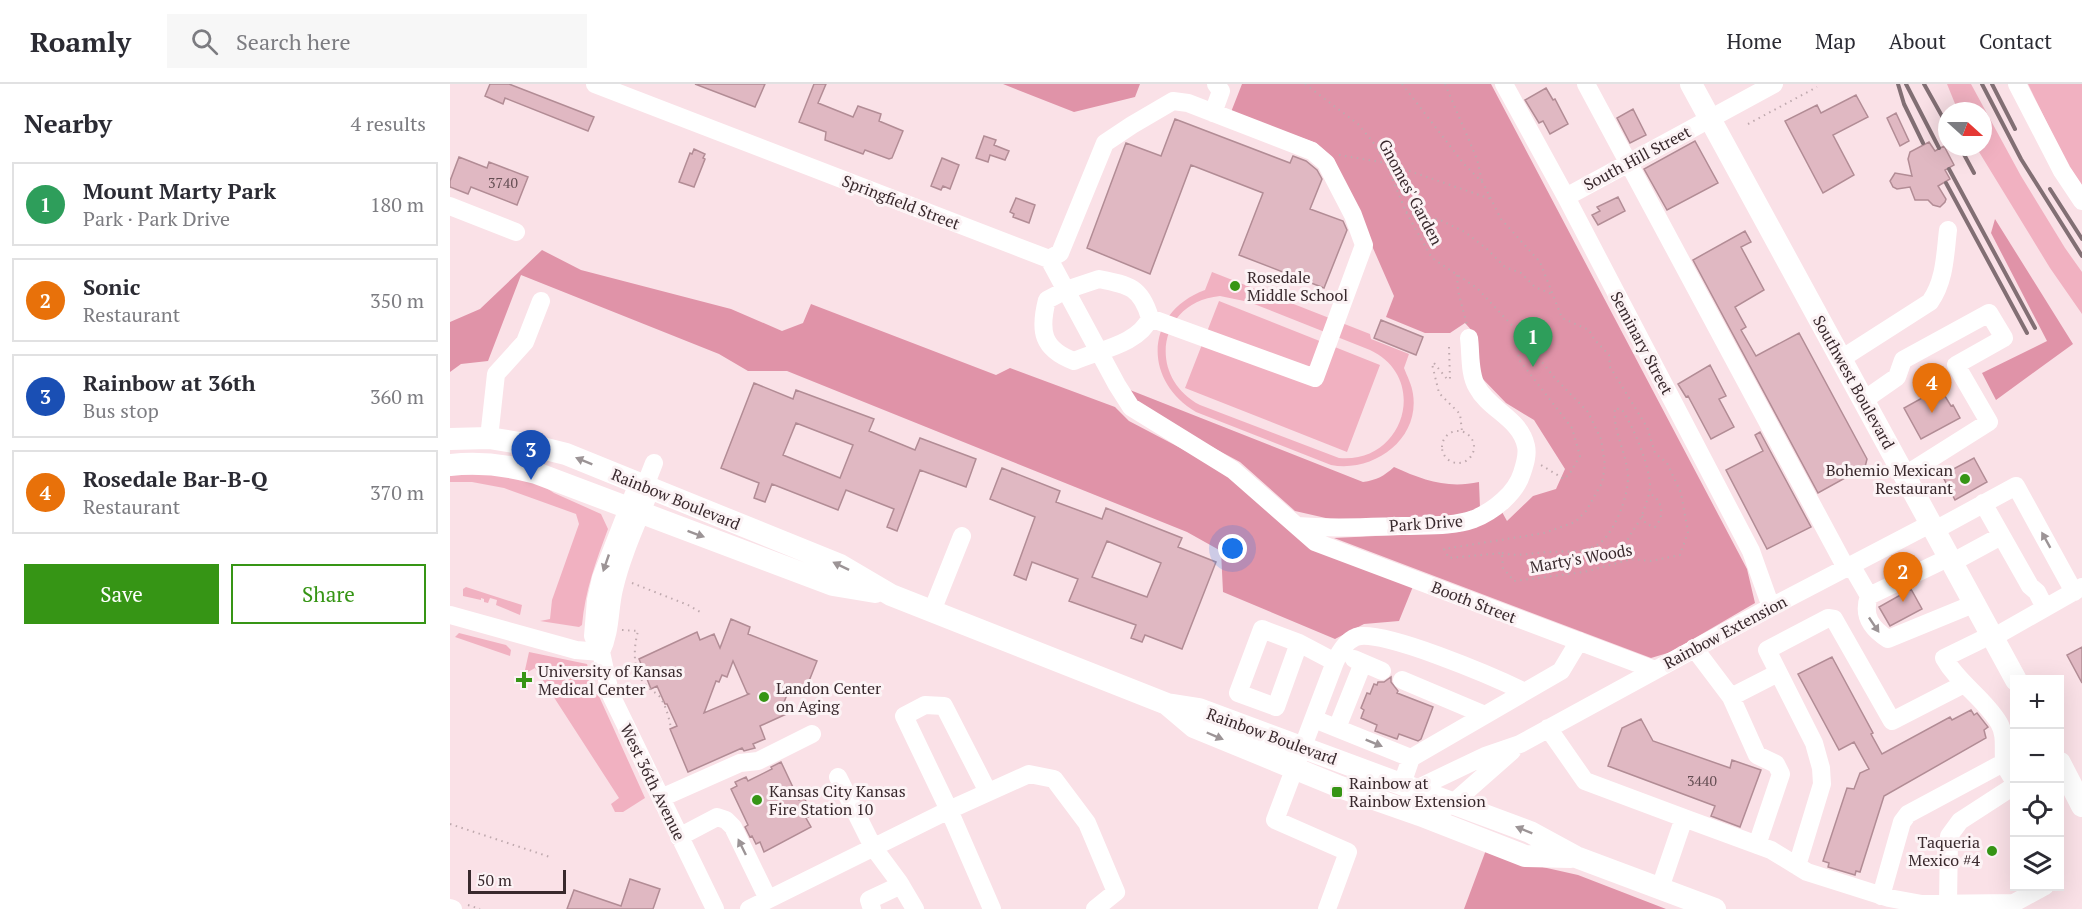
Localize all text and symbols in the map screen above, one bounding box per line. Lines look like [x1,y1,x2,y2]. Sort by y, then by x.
search box [167,14,587,68]
text: Roamly [30,23,131,60]
icon: search [188,25,221,58]
text: Search here [236,27,350,56]
text: Home [1726,27,1782,55]
text: Map [1815,27,1856,55]
text: About [1889,27,1946,55]
text: Contact [1979,27,2052,55]
north arrow [1938,102,1992,156]
text: Nearby [24,106,112,140]
text: 4 results [351,110,426,137]
street label: South Hill Street [1580,120,1695,196]
street label: Gnomes' Garden [1374,135,1448,249]
street label: Springfield Street [839,169,963,235]
house number: 3740 [488,173,518,192]
text: Mount Marty Park [83,176,276,205]
text: 1 [40,191,51,218]
text: 180 m [370,191,424,218]
text: Park · Park Drive [83,205,230,232]
place label: Rosedale Middle School [1247,266,1348,306]
text: Sonic [83,272,140,301]
marker: Rosedale Middle School [1228,279,1242,293]
text: 2 [40,287,51,314]
text: 350 m [370,287,424,314]
street label: Seminary Street [1606,288,1678,399]
text: Restaurant [83,301,180,328]
street label: Southwest Boulevard [1808,311,1900,453]
pin: 1 [1514,318,1552,367]
pin: 4 [1912,364,1952,413]
text: Rainbow at 36th [83,368,256,397]
text: 3 [40,383,51,410]
text: 360 m [370,383,424,410]
text: Bus stop [83,397,159,424]
pin: 3 [512,430,550,480]
one-way arrow [575,456,593,465]
place label: Bohemio Mexican Restaurant [1826,459,1953,499]
street label: Rainbow Boulevard [608,463,744,535]
text: Rosedale Bar-B-Q [83,464,268,493]
marker: Bohemio Mexican Restaurant [1958,472,1972,486]
text: 4 [40,479,51,506]
text: 370 m [370,479,424,506]
text: Restaurant [83,493,180,520]
street label: Park Drive [1388,509,1464,537]
one-way arrow [687,530,705,540]
one-way arrow [2041,532,2051,549]
your location [1218,534,1247,563]
street label: Marty's Woods [1528,538,1634,578]
pin: 2 [1884,552,1922,602]
one-way arrow [601,554,611,572]
one-way arrow [832,562,849,571]
button: Save [24,564,219,624]
button: Share [231,564,426,624]
street label: Booth Street [1428,576,1520,628]
street label: Rainbow Extension [1659,590,1791,674]
one-way arrow [1868,617,1879,633]
place label: University of Kansas Medical Center [538,660,683,700]
marker: University of Kansas Medical Center [515,671,533,689]
map controls [2010,675,2064,891]
button: + [2010,675,2064,729]
place label: Landon Center on Aging [776,677,882,717]
marker: Landon Center on Aging [757,690,771,704]
street label: Rainbow Boulevard [1204,702,1340,770]
street label: West 36th Avenue [615,720,691,844]
button: − [2010,729,2064,783]
one-way arrow [1206,732,1224,741]
one-way arrow [1365,739,1383,748]
house number: 3440 [1687,771,1717,790]
place label: Rainbow at Rainbow Extension [1349,772,1486,812]
place label: Kansas City Kansas Fire Station 10 [769,780,906,820]
button: locate [2010,783,2064,837]
marker: Rainbow at Rainbow Extension [1330,785,1344,799]
marker: Kansas City Kansas Fire Station 10 [750,793,764,807]
one-way arrow [1514,825,1532,835]
place label: Taqueria Mexico #4 [1908,831,1980,871]
button: layers [2010,837,2064,891]
one-way arrow [738,838,747,855]
marker: Taqueria Mexico #4 [1985,844,1999,858]
scale bar [468,867,566,894]
text: 50 m [477,869,512,891]

